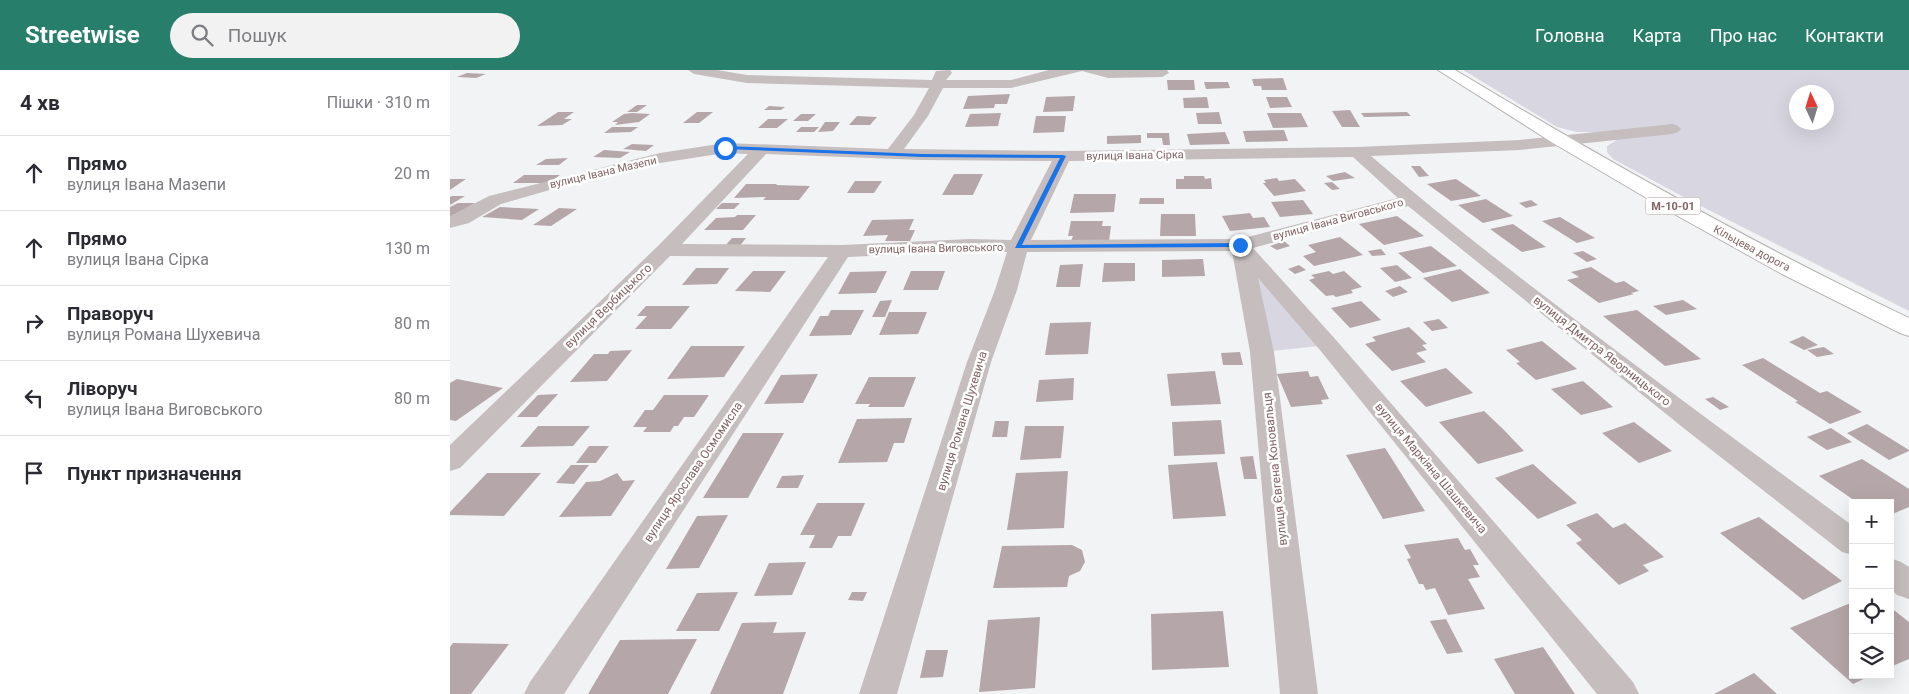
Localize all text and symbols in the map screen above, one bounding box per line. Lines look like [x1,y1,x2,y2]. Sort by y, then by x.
search box [170,13,520,58]
text: Streetwise [25,21,140,49]
icon: search [188,21,216,49]
text: Пошук [228,24,287,47]
text: Головна [1535,25,1605,46]
text: Карта [1633,25,1682,46]
text: Про нас [1710,25,1777,46]
text: Контакти [1805,25,1884,46]
north arrow [1789,85,1834,130]
text: 4 хв [20,91,60,115]
text: Пішки · 310 m [327,93,430,112]
route start [714,137,737,160]
street label: вулиця Івана Сірка [1086,148,1184,163]
text: Прямо [67,152,127,175]
street label: вулиця Івана Мазепи [548,154,658,191]
icon: ahead [20,159,48,187]
text: 20 m [394,164,430,183]
text: вулиця Івана Мазепи [67,175,226,194]
street label: вулиця Івана Виговського [1271,196,1405,243]
road number: М-10-01 [1646,198,1700,214]
street label: Кільцева дорога [1711,223,1793,274]
text: Прямо [67,227,127,250]
icon: ahead [20,234,48,262]
route end [1229,234,1252,257]
text: 130 m [385,239,430,258]
street label: вулиця Івана Виговського [869,241,1003,256]
text: вулиця Івана Сірка [67,250,209,269]
street label: вулиця Вербицького [562,261,655,351]
street label: вулиця Дмитра Яворницького [1531,293,1674,409]
text: Праворуч [67,302,153,325]
icon: right [20,309,48,337]
text: 80 m [394,314,430,333]
text: вулиця Романа Шухевича [67,325,260,344]
street label: вулиця Романа Шухевича [934,350,990,492]
text: Ліворуч [67,377,138,400]
icon: left [20,384,48,412]
text: 80 m [394,389,430,408]
street label: вулиця Євгена Коновальця [1260,392,1290,546]
street label: вулиця Ярослава Осмомисла [641,399,745,545]
text: вулиця Івана Виговського [67,400,263,419]
street label: вулиця Маркіяна Шашкевича [1372,400,1490,536]
icon: arrive [20,459,48,487]
text: Пункт призначення [67,462,242,485]
map controls [1849,499,1894,679]
button: + [1849,499,1894,544]
button: − [1849,544,1894,589]
button: locate [1849,589,1894,634]
button: layers [1849,634,1894,679]

